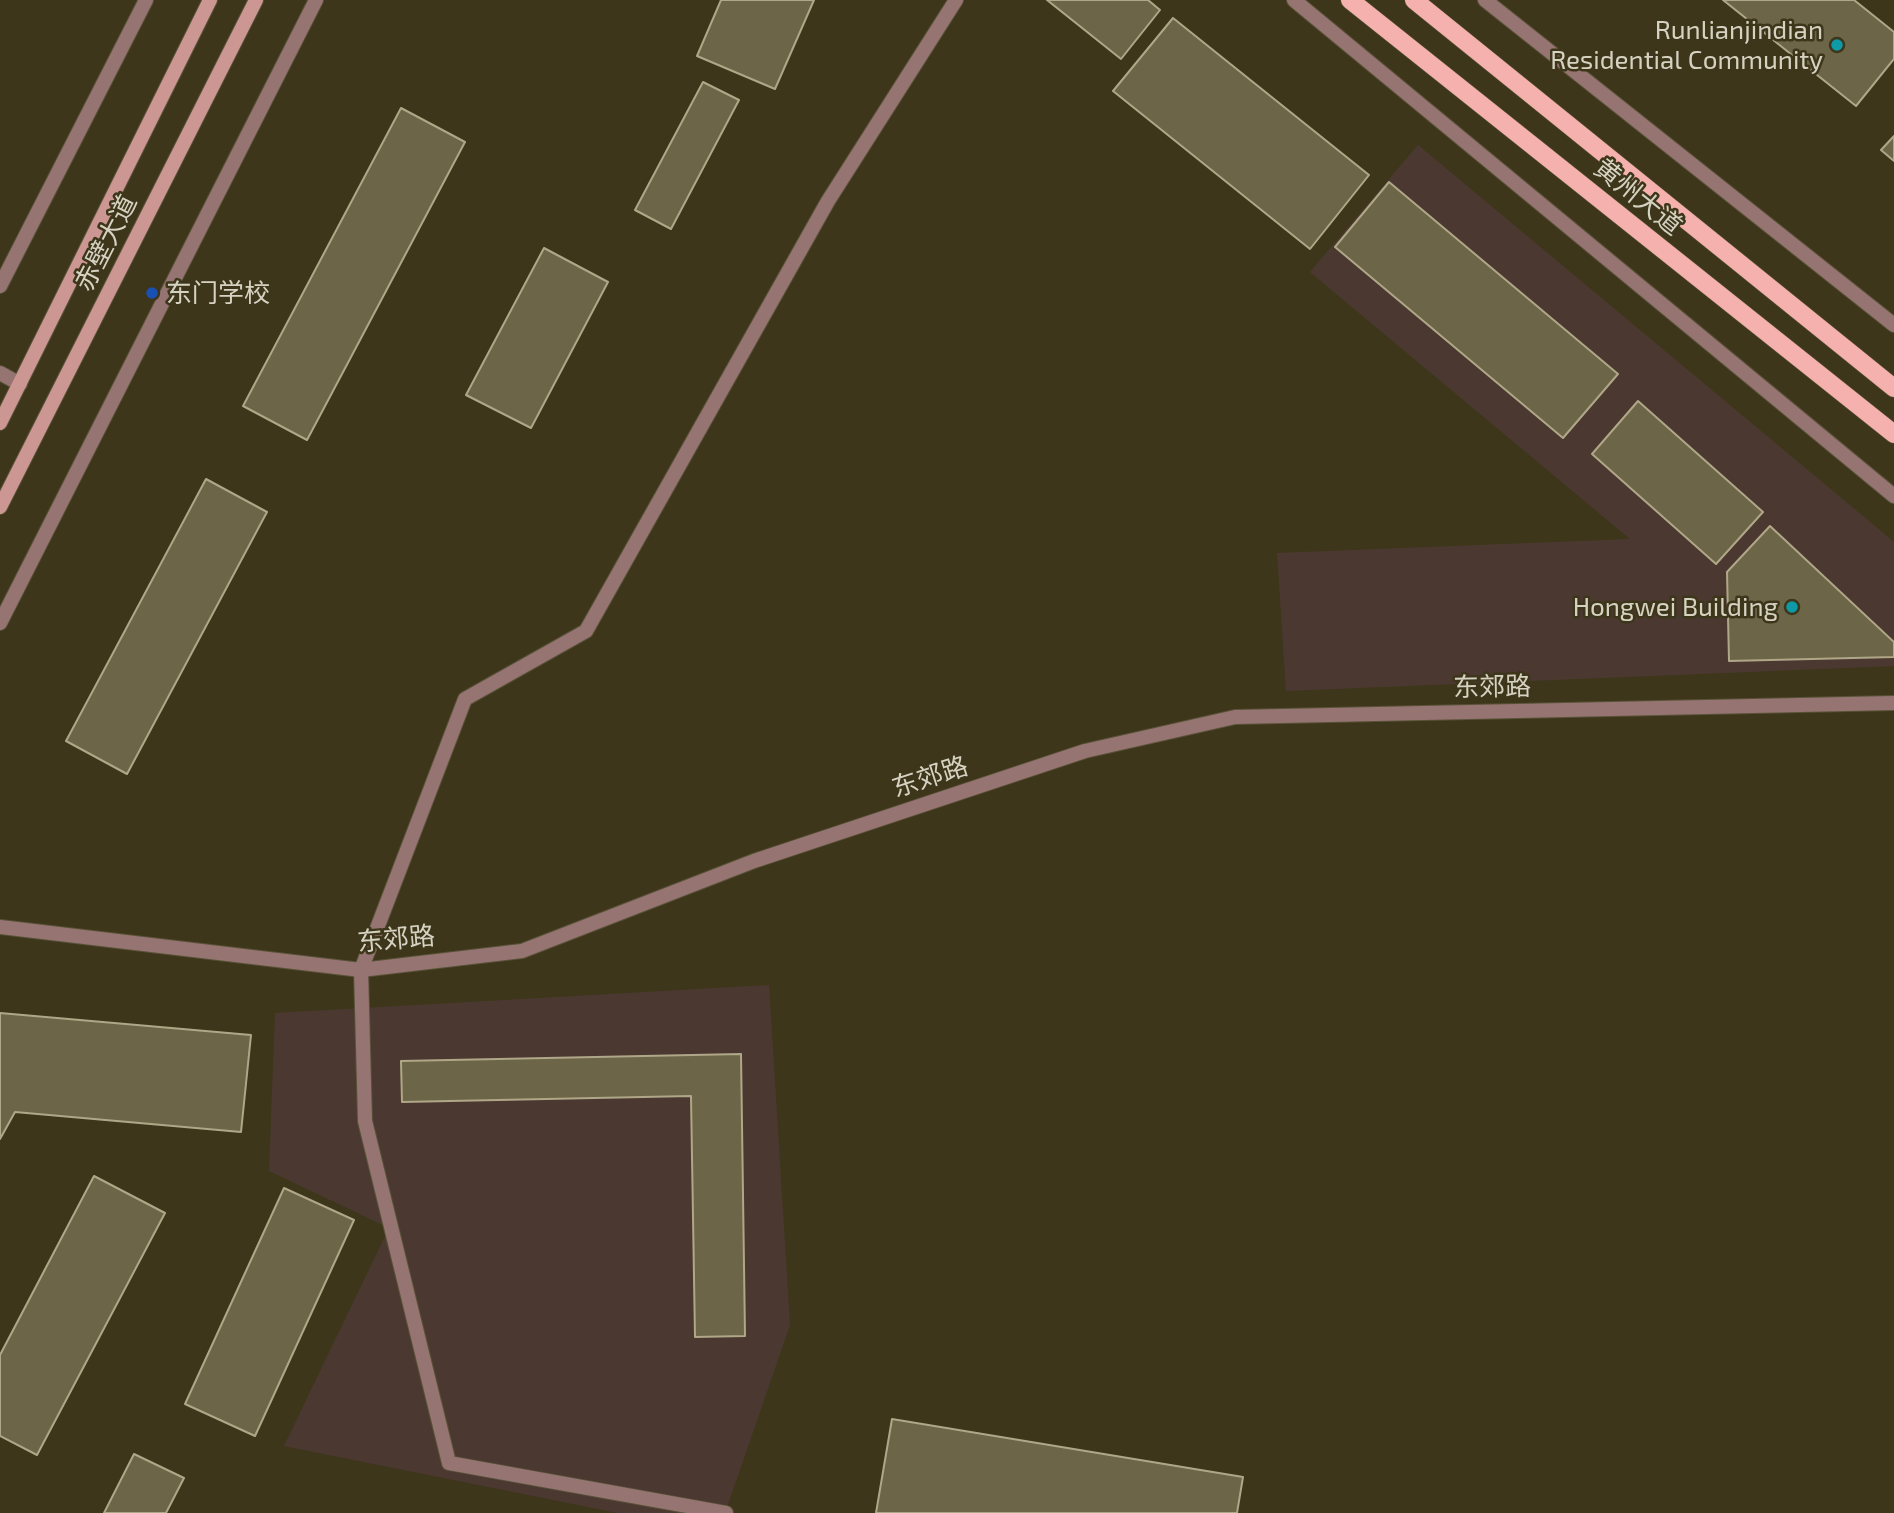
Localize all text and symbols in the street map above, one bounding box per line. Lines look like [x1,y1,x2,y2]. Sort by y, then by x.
place label: Runlianjindian Residential Community [1550,14,1823,76]
marker: Runlianjindian Residential Community [1829,37,1845,53]
street label: 黄州大道 [1588,152,1688,242]
street label: 赤壁大道 [68,190,144,296]
place label: 东门学校 [166,277,270,309]
marker: 东门学校 [144,285,160,301]
place label: Hongwei Building [1573,591,1778,623]
marker: Hongwei Building [1784,599,1800,615]
street label: 东郊路 [1453,671,1531,703]
street label: 东郊路 [888,750,972,804]
street label: 东郊路 [356,920,436,958]

